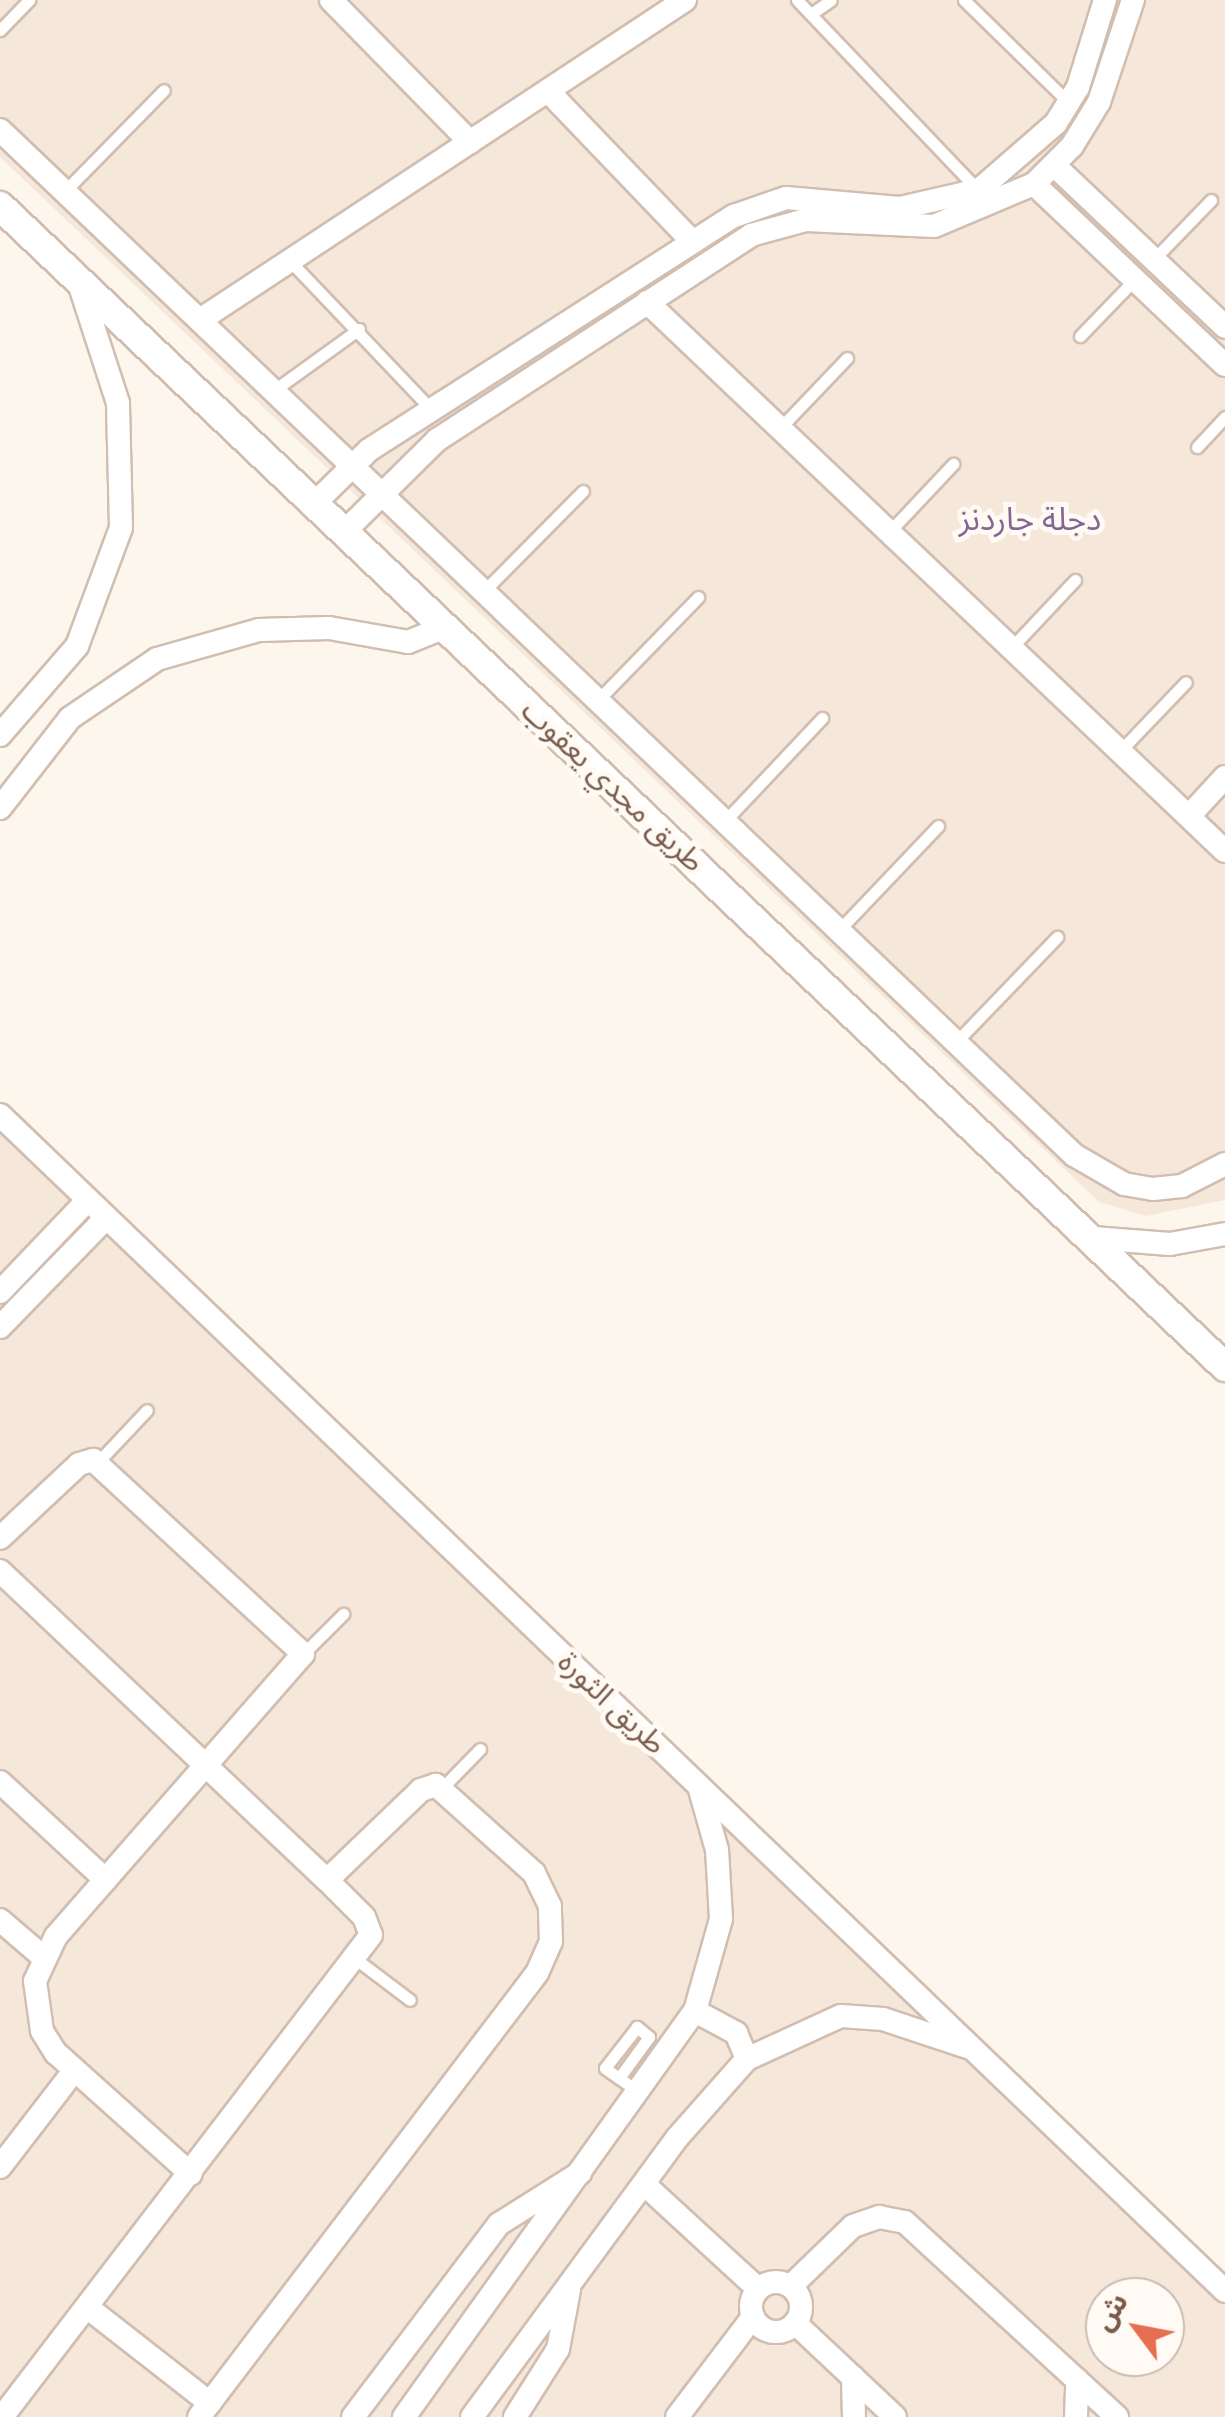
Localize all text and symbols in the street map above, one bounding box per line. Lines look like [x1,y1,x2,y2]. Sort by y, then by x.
district label: دجلة جاردنز [959,500,1101,538]
street label: طريق مجدي يعقوب [514,692,712,880]
street label: طريق الثورة [551,1644,673,1762]
north arrow [1085,2277,1185,2377]
text: ش [1087,2287,1135,2337]

